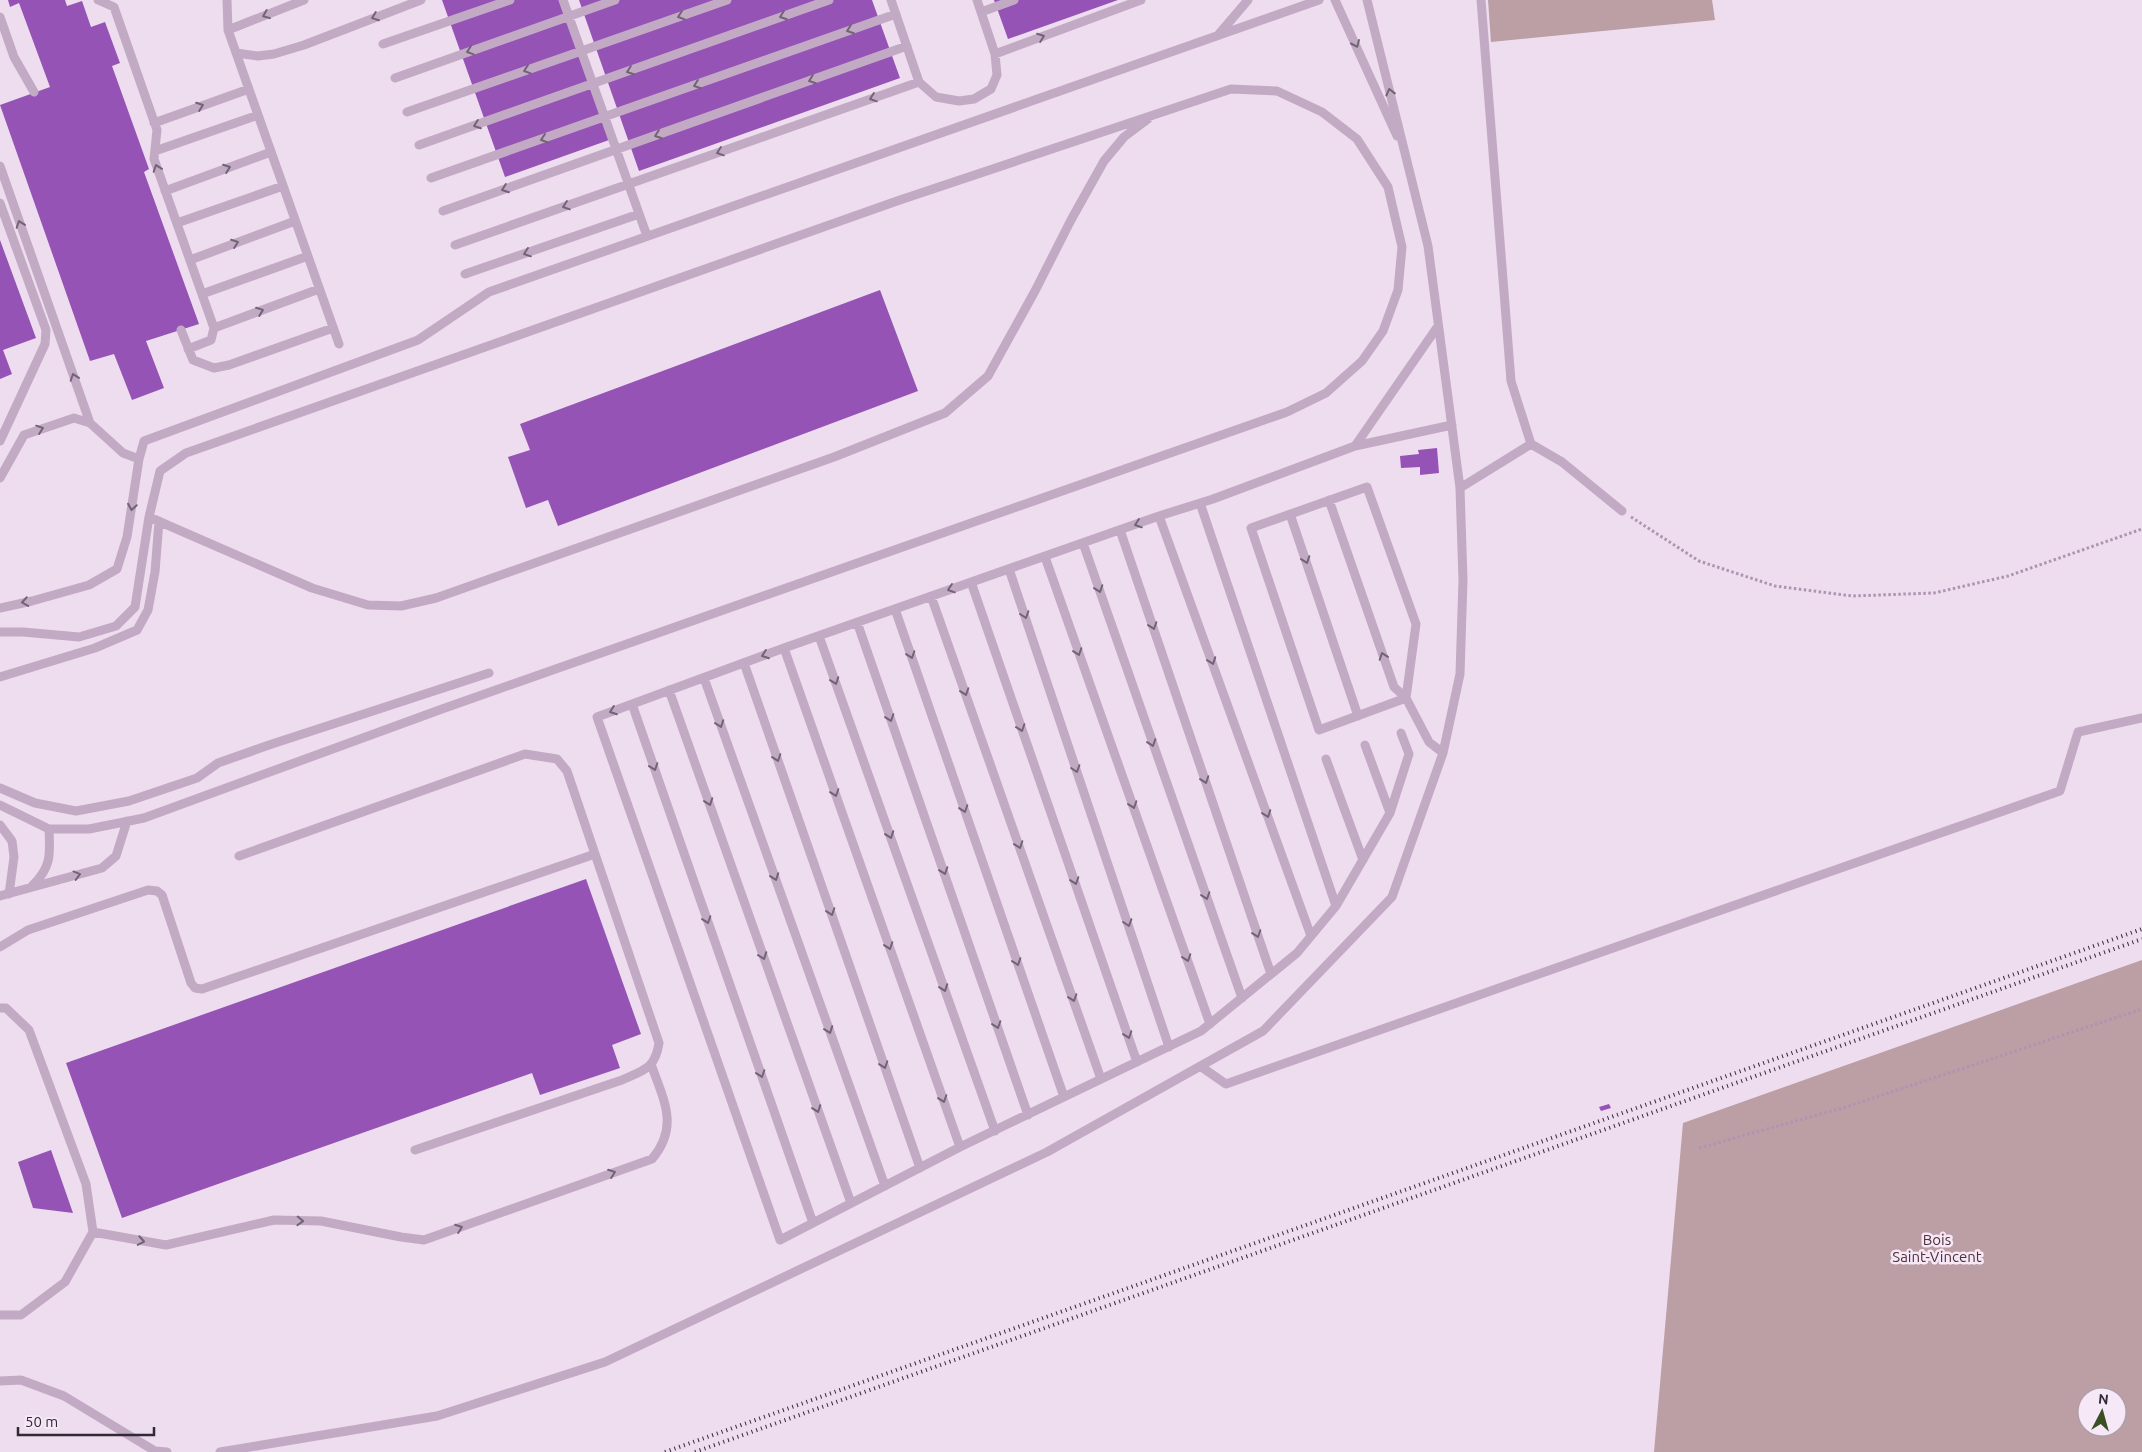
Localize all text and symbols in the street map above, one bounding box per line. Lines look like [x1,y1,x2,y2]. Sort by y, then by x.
one-way arrow [262,9,271,19]
one-way arrow [677,10,686,20]
one-way arrow [779,10,788,20]
one-way arrow [371,11,380,21]
one-way arrow [846,24,855,34]
one-way arrow [1036,33,1045,43]
one-way arrow [1349,39,1360,48]
one-way arrow [467,45,475,55]
one-way arrow [524,64,532,74]
one-way arrow [626,65,635,75]
one-way arrow [808,74,816,84]
one-way arrow [693,79,701,89]
one-way arrow [1386,89,1396,97]
one-way arrow [869,92,878,102]
one-way arrow [196,102,204,112]
one-way arrow [473,119,481,129]
one-way arrow [655,129,663,139]
one-way arrow [540,133,548,143]
one-way arrow [716,146,725,156]
one-way arrow [153,164,163,173]
one-way arrow [223,164,231,174]
one-way arrow [502,183,510,193]
one-way arrow [563,200,571,210]
one-way arrow [16,220,26,228]
one-way arrow [231,239,239,249]
one-way arrow [524,247,532,257]
one-way arrow [255,307,264,317]
one-way arrow [70,373,80,382]
one-way arrow [36,425,44,435]
one-way arrow [127,503,137,511]
one-way arrow [1134,518,1142,528]
one-way arrow [1300,556,1310,564]
one-way arrow [947,583,956,593]
one-way arrow [1093,584,1103,593]
one-way arrow [21,597,29,607]
one-way arrow [1019,610,1029,619]
one-way arrow [1147,621,1157,630]
one-way arrow [1073,647,1083,656]
one-way arrow [761,649,770,659]
one-way arrow [905,650,915,659]
one-way arrow [1379,652,1389,661]
one-way arrow [1206,656,1216,665]
one-way arrow [829,677,839,685]
one-way arrow [959,687,969,695]
one-way arrow [609,705,617,715]
one-way arrow [885,713,895,722]
one-way arrow [714,719,724,727]
one-way arrow [1016,723,1026,731]
one-way arrow [1146,738,1156,746]
one-way arrow [771,754,781,762]
one-way arrow [648,762,658,771]
one-way arrow [1070,765,1080,773]
one-way arrow [1199,775,1209,783]
one-way arrow [829,788,839,797]
one-way arrow [703,798,713,806]
one-way arrow [1127,800,1137,809]
one-way arrow [958,804,968,812]
one-way arrow [1261,809,1271,817]
one-way arrow [884,830,894,838]
one-way arrow [1013,840,1023,849]
one-way arrow [938,867,948,875]
one-way arrow [73,870,82,881]
one-way arrow [769,872,779,880]
one-way arrow [1069,876,1079,885]
one-way arrow [1200,891,1210,900]
one-way arrow [825,907,835,915]
one-way arrow [702,916,712,924]
one-way arrow [1122,919,1132,927]
one-way arrow [1251,929,1261,937]
one-way arrow [883,941,893,950]
one-way arrow [757,951,767,959]
one-way arrow [1181,954,1191,962]
one-way arrow [1012,957,1022,966]
one-way arrow [938,983,948,992]
one-way arrow [1067,994,1077,1002]
one-way arrow [991,1020,1001,1029]
one-way arrow [823,1025,833,1034]
one-way arrow [1122,1030,1132,1038]
one-way arrow [879,1060,889,1069]
one-way arrow [755,1069,765,1077]
one-way arrow [938,1095,948,1103]
one-way arrow [812,1104,822,1113]
one-way arrow [607,1169,616,1179]
one-way arrow [296,1215,304,1226]
one-way arrow [454,1224,462,1234]
park label: Bois Saint-Vincent [1892,1231,1982,1265]
one-way arrow [136,1235,145,1245]
north arrow [2077,1387,2127,1437]
text: N [2097,1391,2109,1408]
scale bar [18,1404,154,1436]
text: 50 m [25,1413,58,1430]

